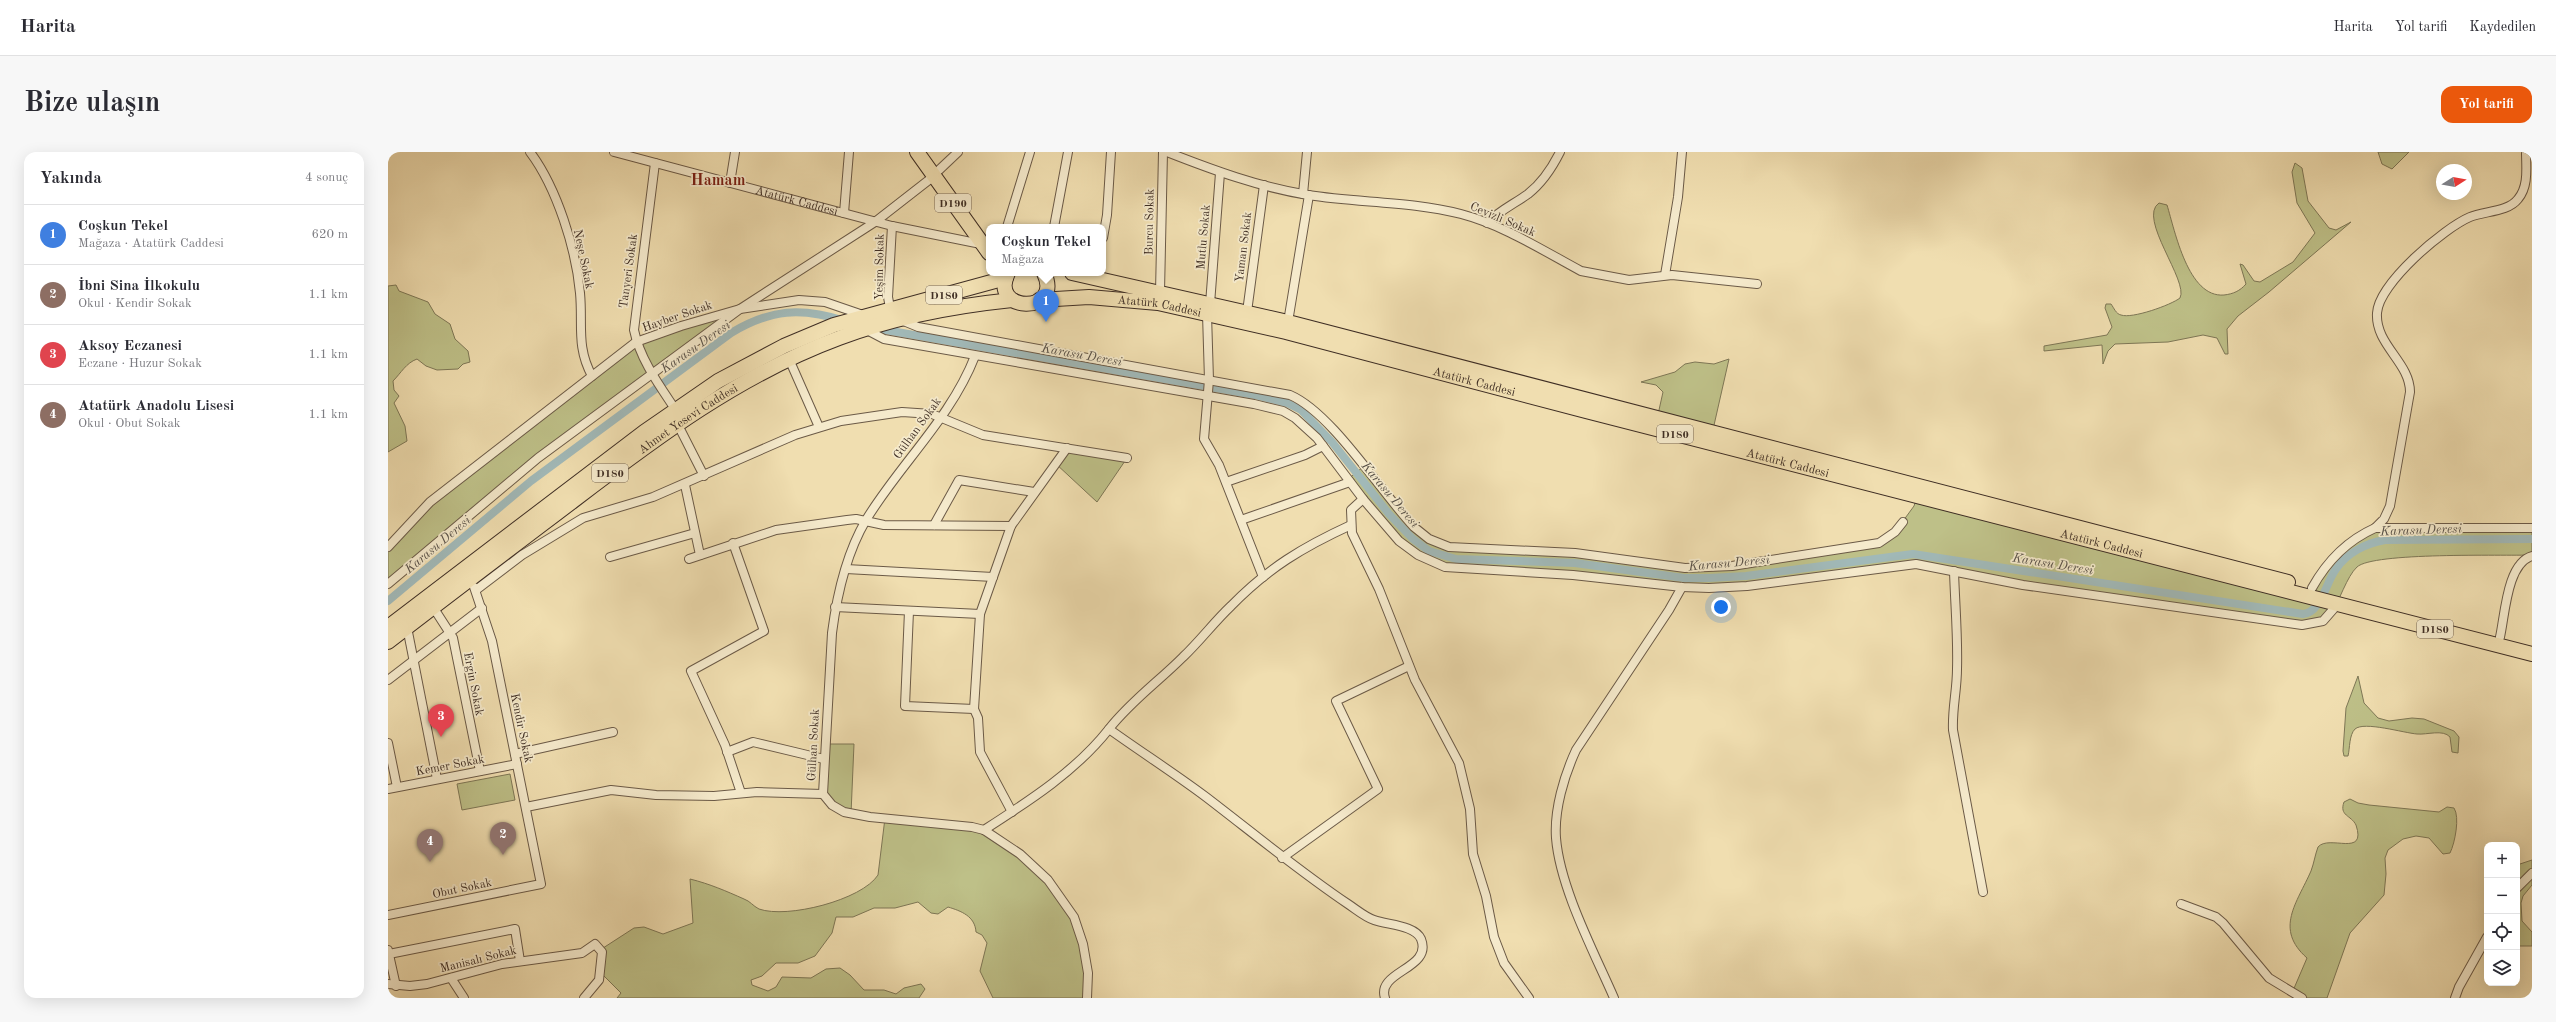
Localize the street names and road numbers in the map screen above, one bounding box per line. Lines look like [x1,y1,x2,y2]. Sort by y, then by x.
street label: Atatürk Caddesi [754,185,839,218]
street label: Burcu Sokak [1143,189,1157,255]
road number: D190 [935,194,971,212]
street label: Cevizli Sokak [1468,201,1537,239]
street label: Mutlu Sokak [1195,204,1213,270]
street label: Yaman Sokak [1234,211,1254,283]
street label: Neşe Sokak [571,228,595,290]
street label: Tanyeri Sokak [618,233,640,309]
street label: Yeşim Sokak [873,234,887,300]
road number: D180 [926,286,962,304]
street label: Atatürk Caddesi [1117,294,1202,320]
street label: Hayber Sokak [641,299,714,335]
street label: Atatürk Caddesi [1431,366,1516,399]
street label: Ahmet Yesevi Caddesi [637,383,740,457]
street label: Gülhan Sokak [892,396,944,461]
road number: D180 [1657,425,1693,443]
street label: Atatürk Caddesi [1745,447,1830,480]
road number: D180 [592,464,628,482]
street label: Atatürk Caddesi [2059,528,2144,561]
road number: D180 [2417,620,2453,638]
street label: Ergin Sokak [461,651,485,717]
street label: Kendir Sokak [508,692,534,764]
street label: Gülhan Sokak [806,709,822,782]
street label: Kemer Sokak [415,753,486,779]
street label: Obut Sokak [431,877,493,901]
street label: Manisalı Sokak [439,945,518,975]

